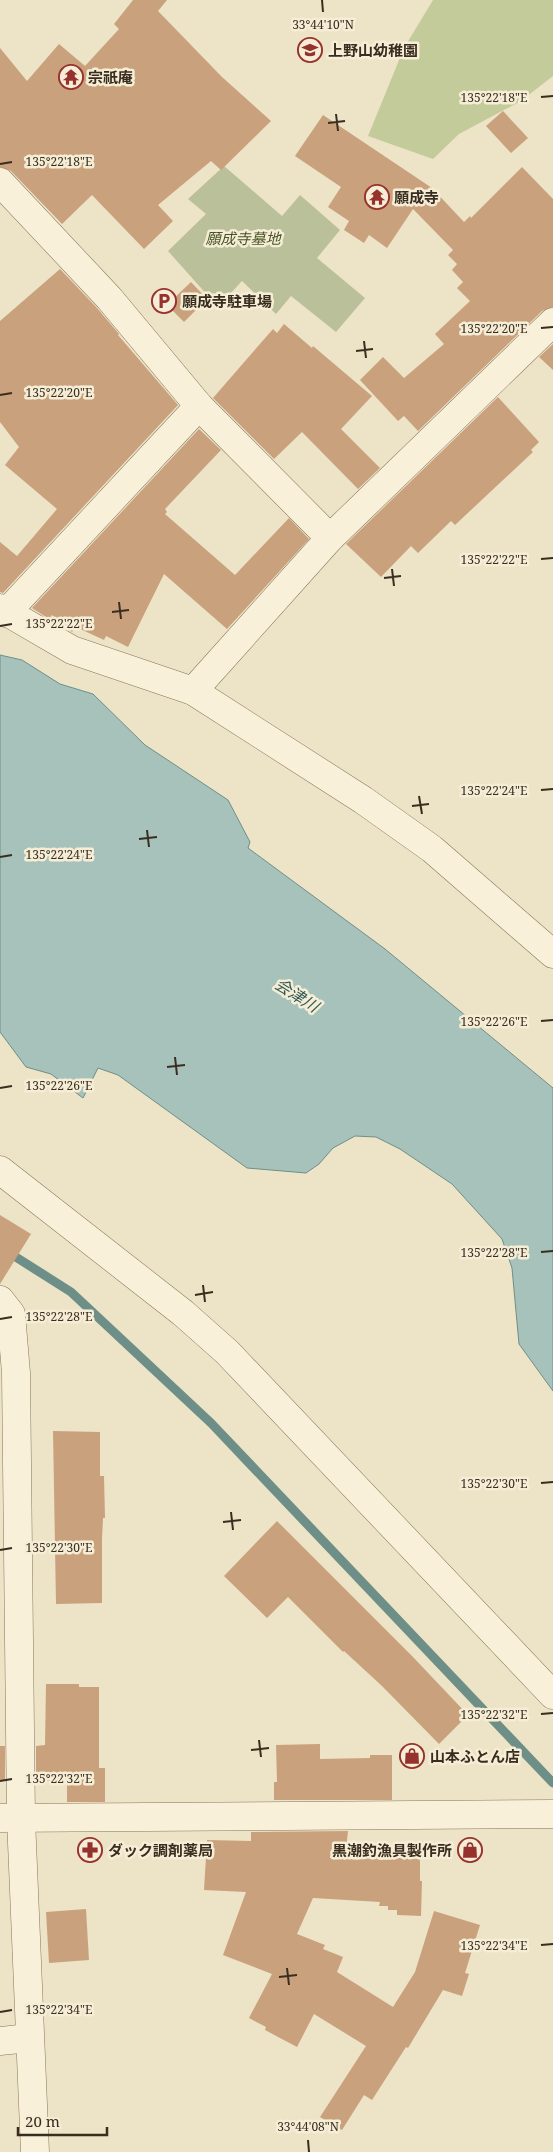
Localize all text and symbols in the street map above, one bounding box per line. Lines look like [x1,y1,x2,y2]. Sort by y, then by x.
text: 33°44'10"N [292,16,354,33]
school or university icon: 上野山幼稚園 [297,37,323,63]
place label: 上野山幼稚園 [328,40,418,60]
temple icon: 宗祇庵 [58,64,84,90]
place label: 宗祇庵 [88,67,133,87]
text: 135°22'18"E [461,89,527,106]
text: 135°22'18"E [26,153,92,170]
temple icon: 願成寺 [364,184,390,210]
place label: 願成寺 [394,187,439,207]
park label: 願成寺墓地 [205,228,282,248]
parking icon: 願成寺駐車場 [151,288,177,314]
place label: 願成寺駐車場 [182,291,272,311]
text: 135°22'20"E [461,320,527,337]
text: 135°22'20"E [26,384,92,401]
text: 135°22'22"E [461,551,527,568]
text: 135°22'22"E [26,615,92,632]
text: 135°22'24"E [461,782,527,799]
text: 135°22'24"E [26,846,92,863]
water label: 会津川 [271,973,325,1018]
text: 135°22'26"E [461,1013,527,1030]
text: 135°22'26"E [26,1077,92,1094]
text: 135°22'28"E [461,1244,527,1261]
text: 135°22'28"E [26,1308,92,1325]
text: 135°22'30"E [461,1475,527,1492]
text: 135°22'30"E [26,1539,92,1556]
text: 135°22'32"E [461,1706,527,1723]
shop icon: 山本ふとん店 [399,1743,425,1769]
place label: 山本ふとん店 [430,1746,520,1766]
text: 135°22'32"E [26,1770,92,1787]
pharmacy icon: ダック調剤薬局 [77,1837,103,1863]
shop icon: 黒潮釣漁具製作所 [457,1837,483,1863]
place label: ダック調剤薬局 [108,1840,213,1860]
place label: 黒潮釣漁具製作所 [332,1840,452,1860]
text: 135°22'34"E [461,1937,527,1954]
text: 135°22'34"E [26,2001,92,2018]
scale bar [18,2104,106,2136]
text: 20 m [25,2111,60,2131]
text: 33°44'08"N [277,2118,339,2135]

